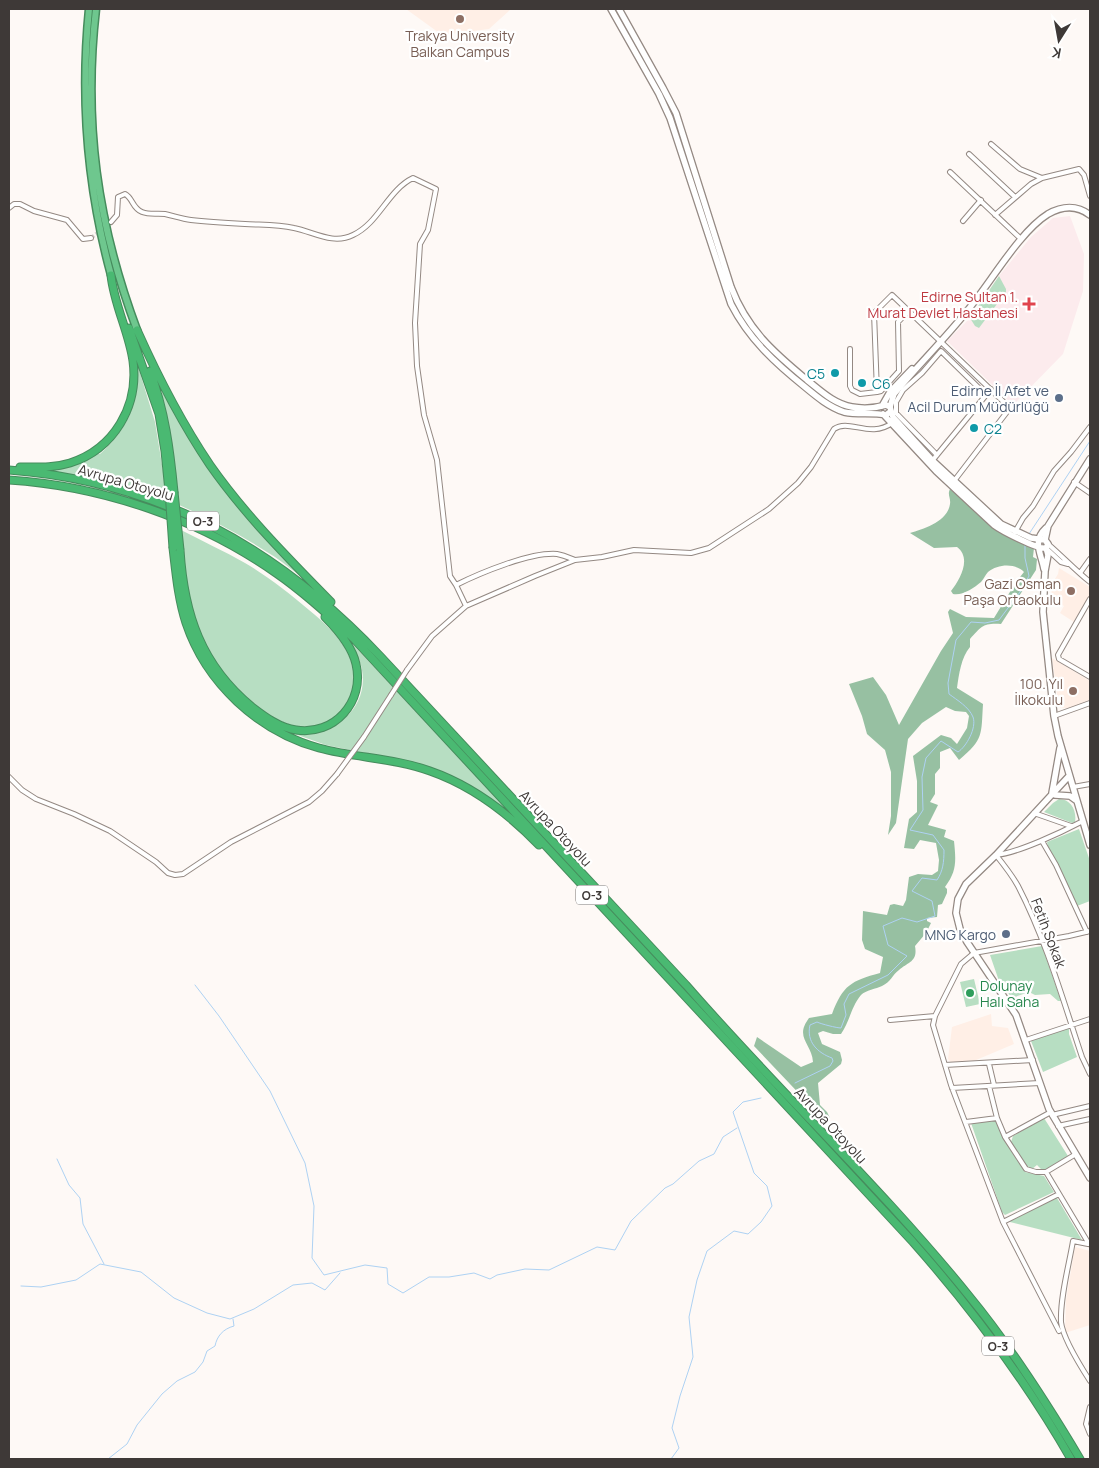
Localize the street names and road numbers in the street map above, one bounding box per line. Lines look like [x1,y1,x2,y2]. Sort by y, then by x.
street label: Avrupa Otoyolu [76,459,176,505]
road number: O-3 [187,512,219,530]
street label: Avrupa Otoyolu [516,786,596,870]
road number: O-3 [576,886,608,904]
street label: Fetih Sokak [1027,895,1071,972]
street label: Avrupa Otoyolu [791,1083,871,1167]
road number: O-3 [982,1336,1014,1355]

